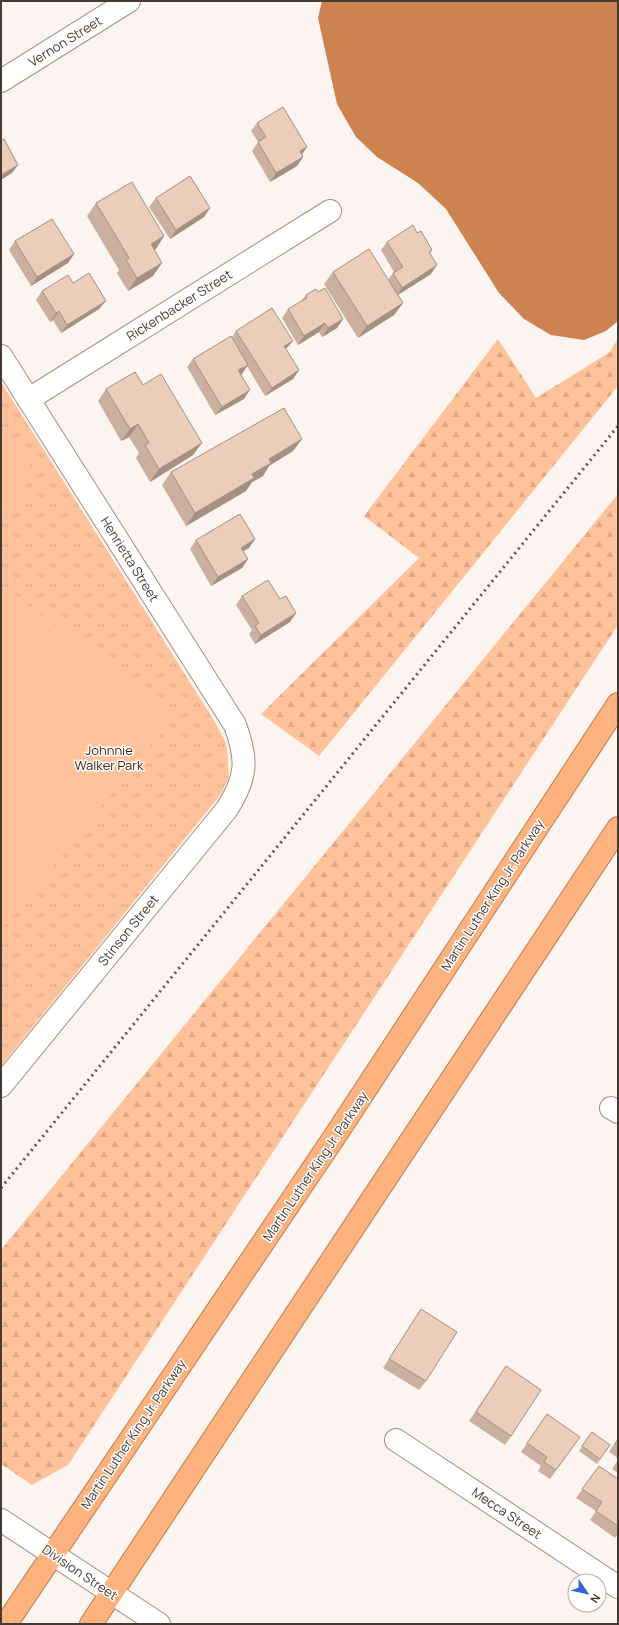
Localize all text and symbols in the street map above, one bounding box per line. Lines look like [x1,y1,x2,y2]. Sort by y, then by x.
street label: Vernon Street [25,11,105,71]
street label: Rickenbacker Street [123,265,235,345]
street label: Henrietta Street [97,513,163,605]
park label: Johnnie Walker Park [75,741,144,774]
street label: Martin Luther King Jr. Parkway [436,816,548,974]
street label: Stinson Street [94,891,162,969]
street label: Martin Luther King Jr. Parkway [258,1087,372,1244]
street label: Martin Luther King Jr. Parkway [76,1355,190,1512]
street label: Mecca Street [469,1483,545,1543]
street label: Division Street [39,1540,121,1604]
north arrow [567,1573,607,1613]
text: N [587,1591,604,1606]

